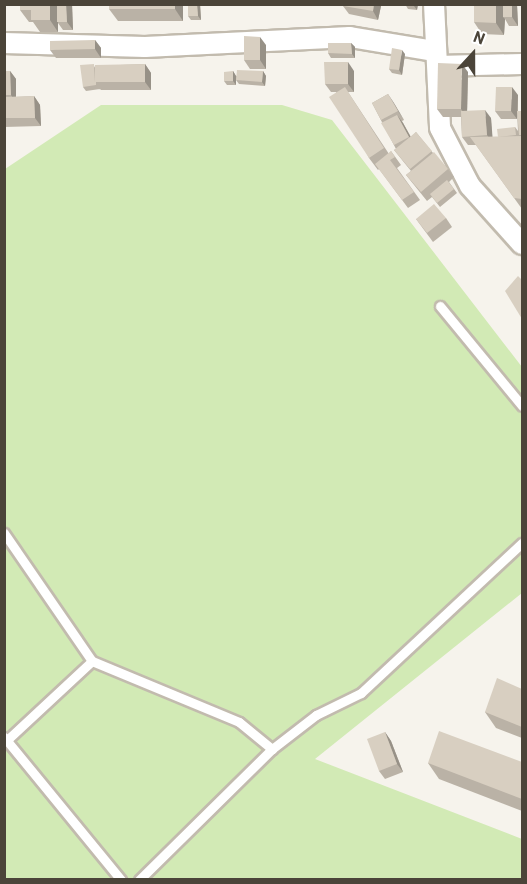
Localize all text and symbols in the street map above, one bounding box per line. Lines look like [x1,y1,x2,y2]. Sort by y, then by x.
north arrow [443,24,503,84]
text: N [471,26,488,48]

